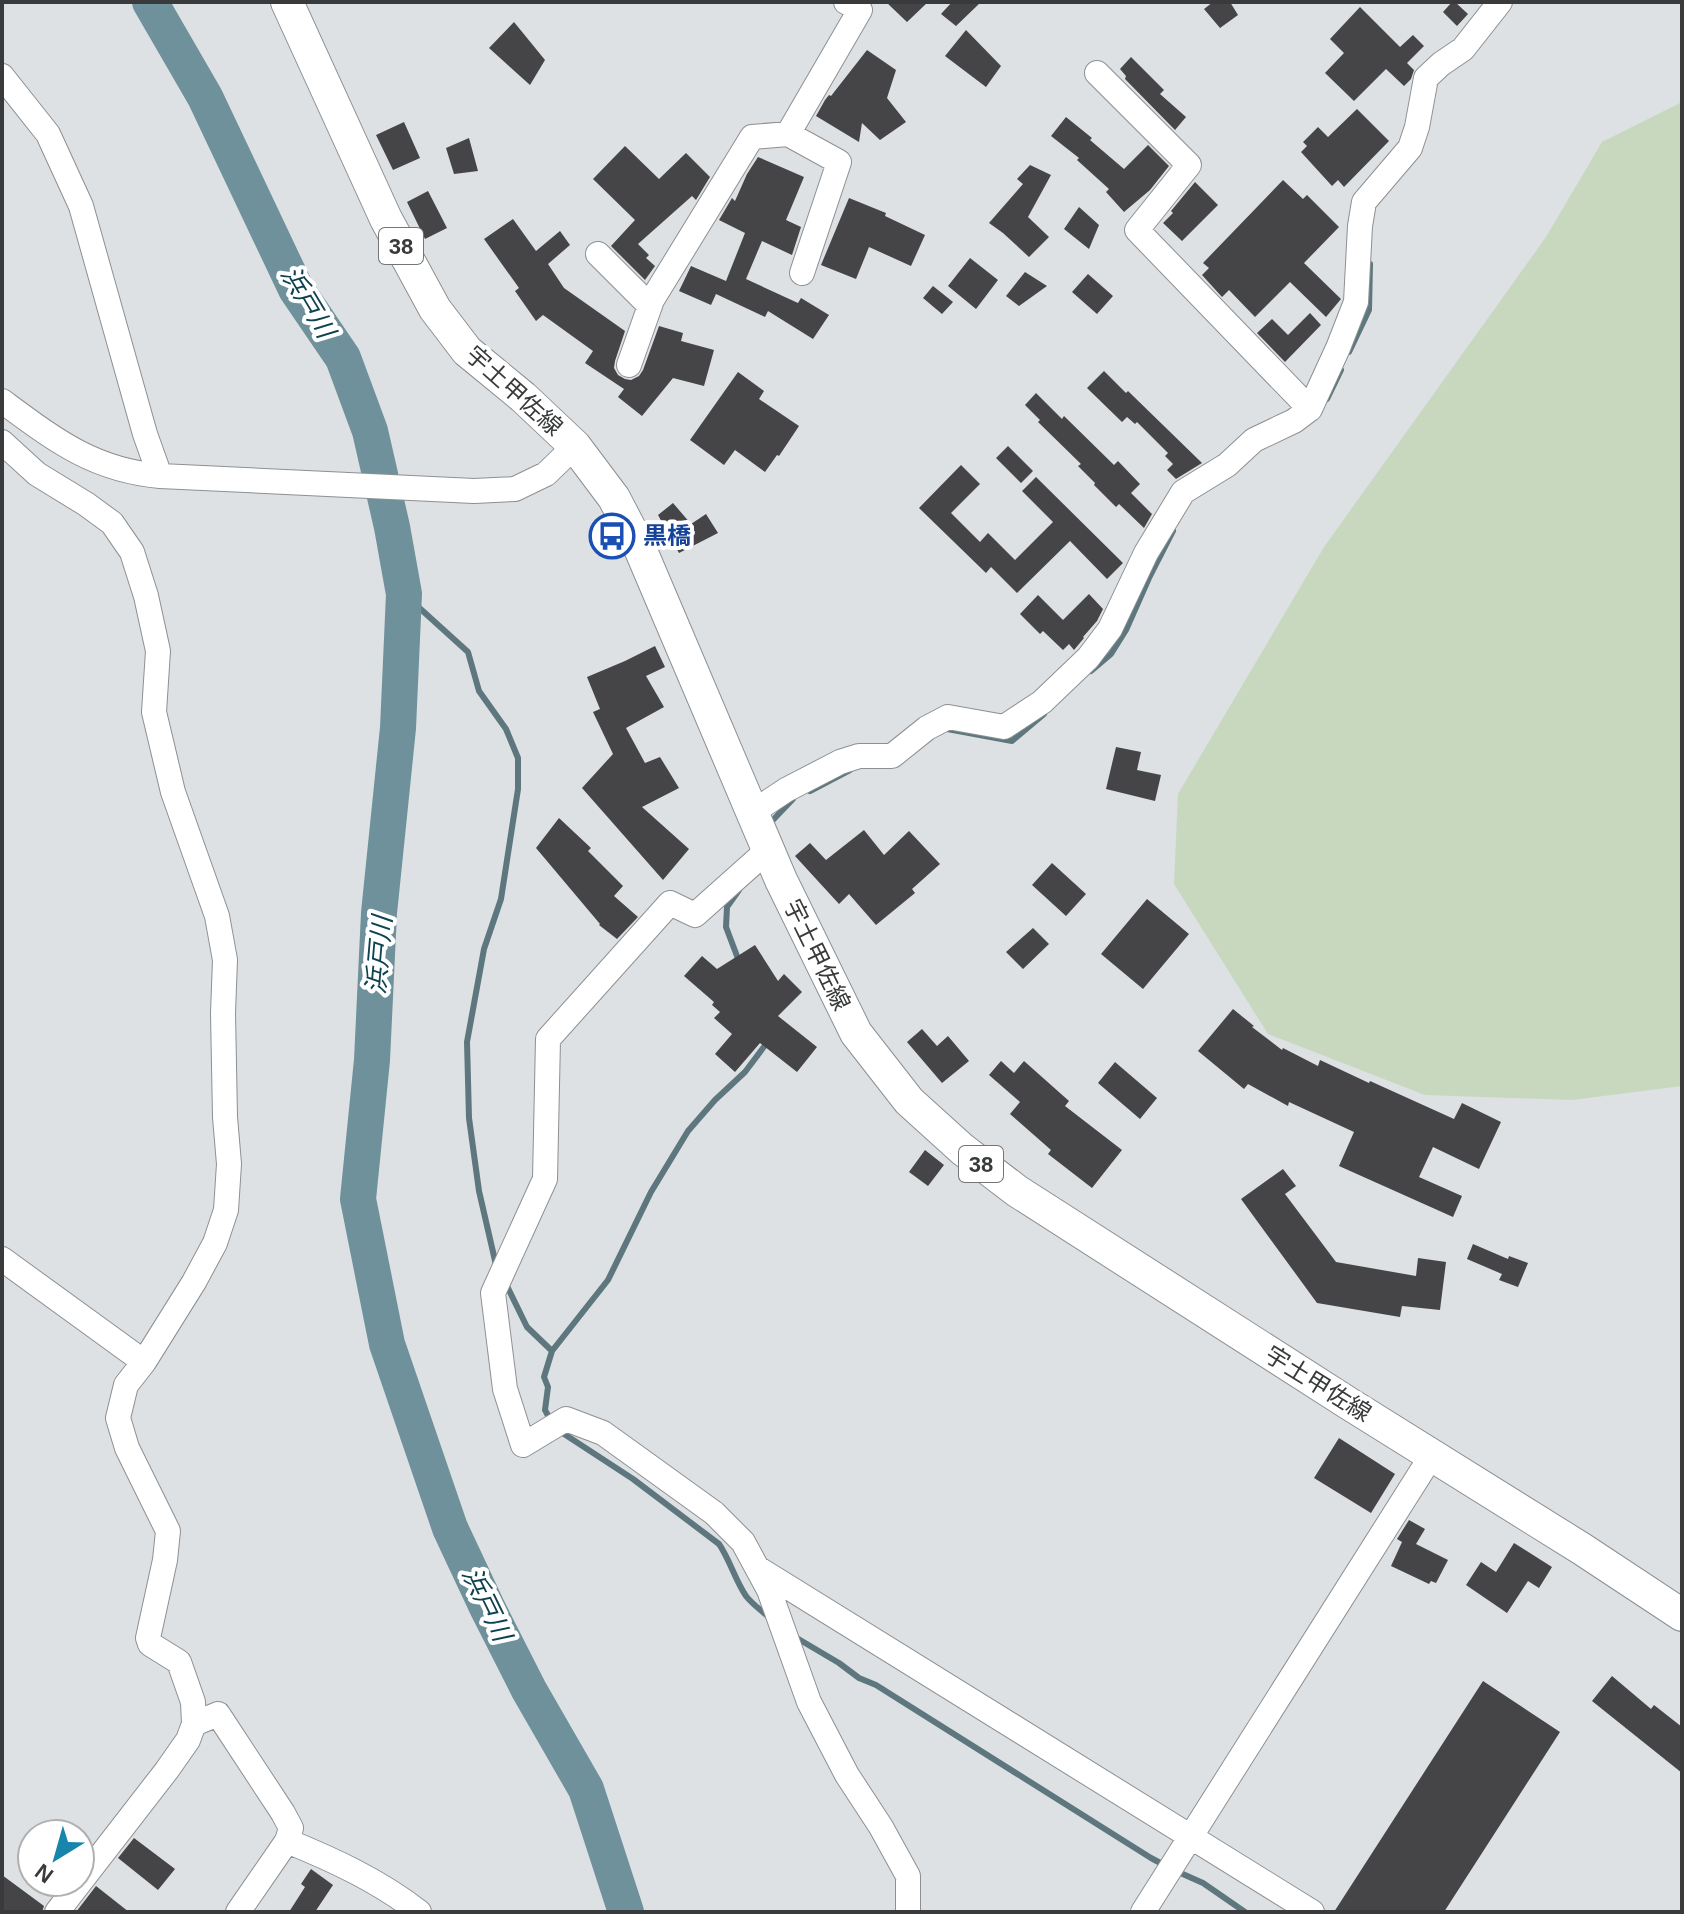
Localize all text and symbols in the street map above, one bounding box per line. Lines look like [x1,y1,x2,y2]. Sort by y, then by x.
road number: 38 [379,228,423,264]
water label: 浜戸川 [275,261,342,346]
street label: 宇土甲佐線 [461,340,568,441]
bus stop icon: 黒橋 [588,512,636,560]
place label: 黒橋 [643,522,691,549]
street label: 宇土甲佐線 [779,895,856,1015]
water label: 浜戸川 [361,912,398,995]
road number: 38 [959,1146,1003,1182]
street label: 宇土甲佐線 [1260,1340,1376,1427]
water label: 浜戸川 [456,1562,519,1648]
north arrow [16,1818,96,1898]
text: N [30,1859,58,1888]

